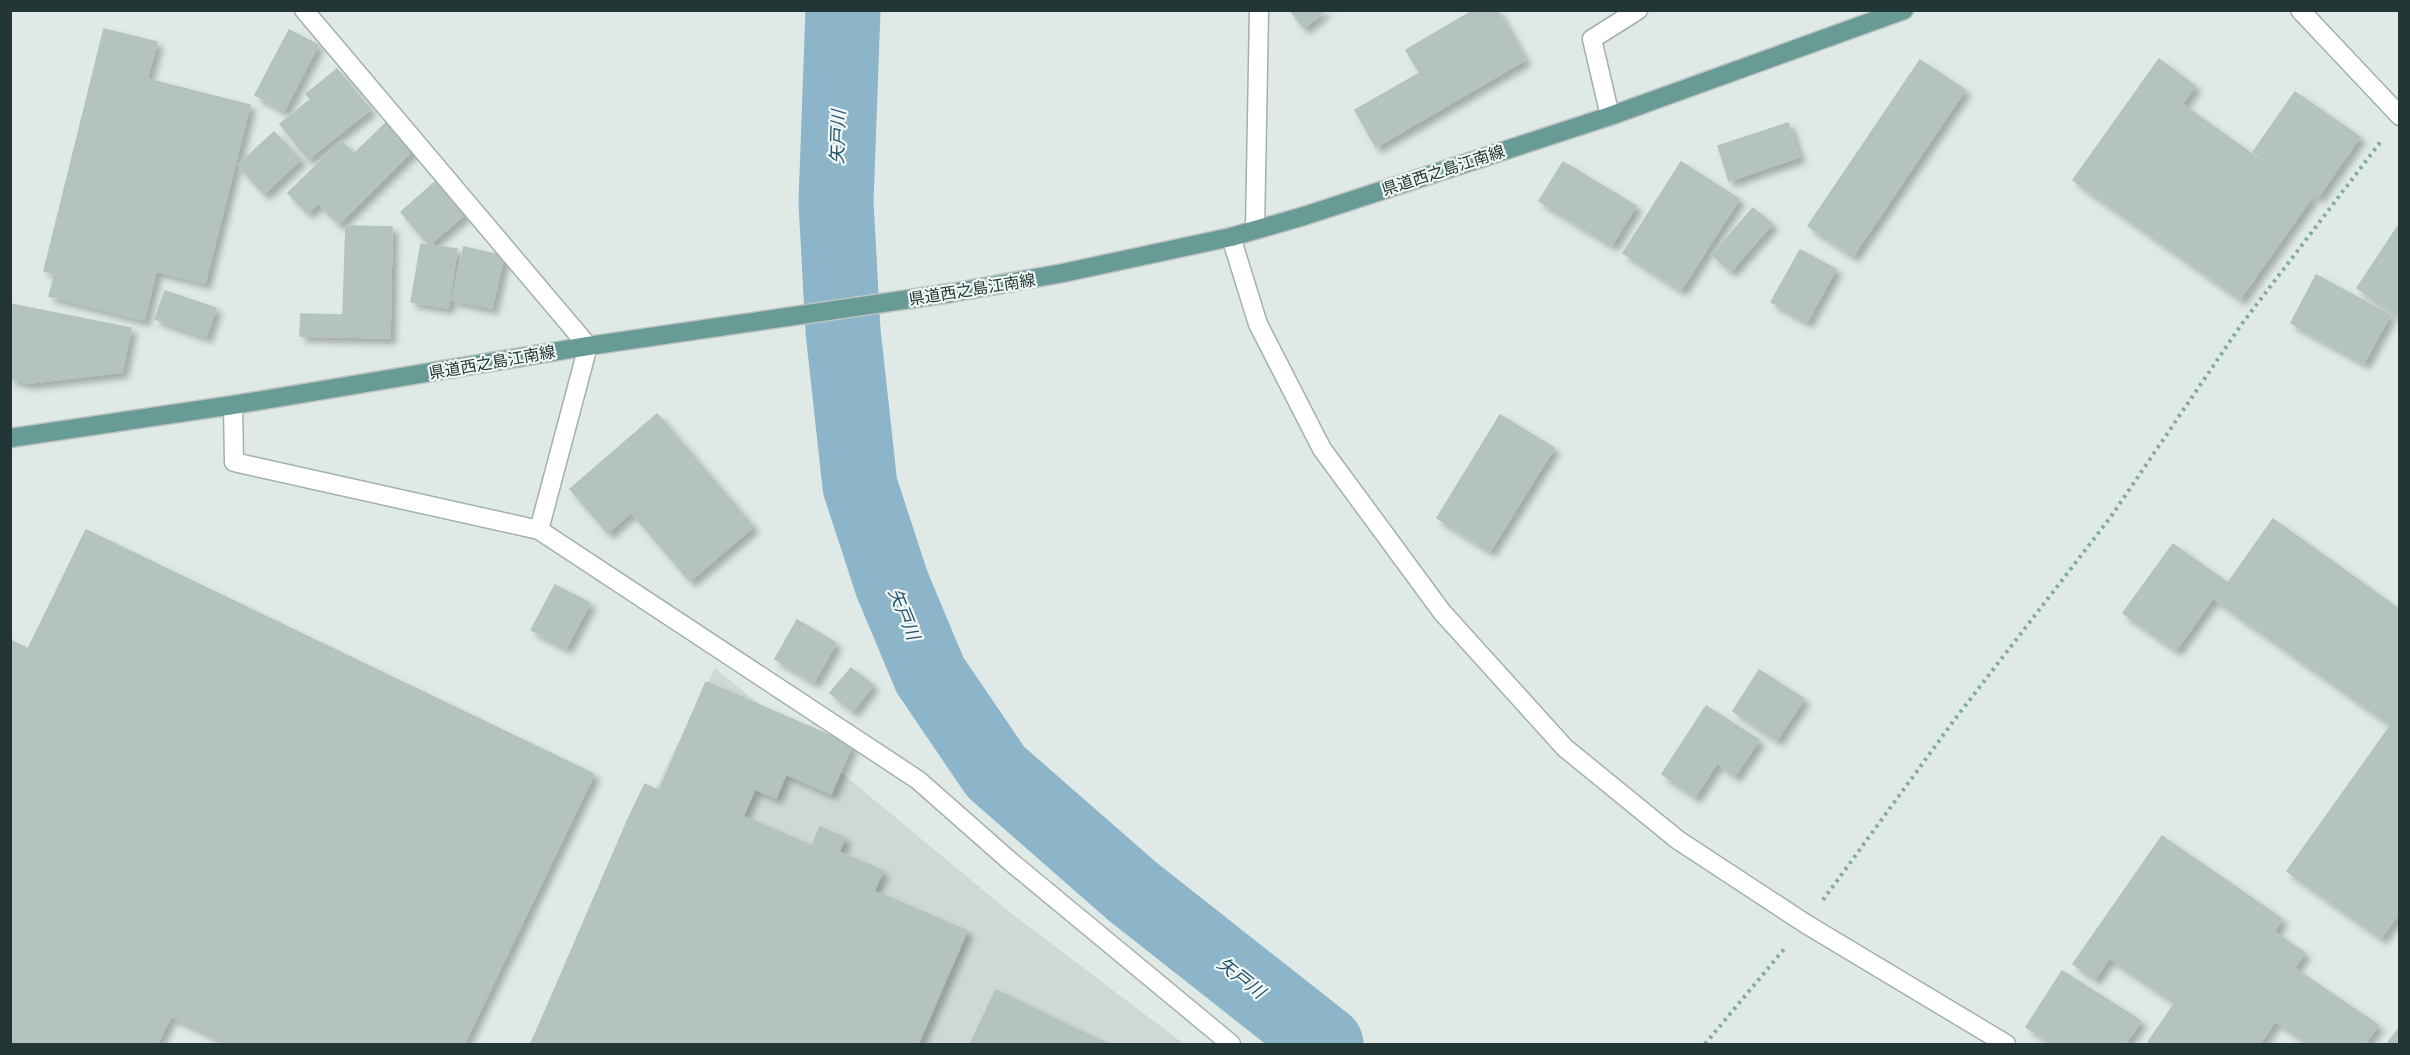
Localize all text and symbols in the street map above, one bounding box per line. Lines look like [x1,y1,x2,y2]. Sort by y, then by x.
water label: 矢戸川 [826,108,849,164]
street label: 県道西之島江南線 [1379,142,1507,199]
street label: 県道西之島江南線 [907,270,1037,309]
street label: 県道西之島江南線 [427,342,557,383]
water label: 矢戸川 [885,585,925,645]
water label: 矢戸川 [1214,953,1271,1004]

